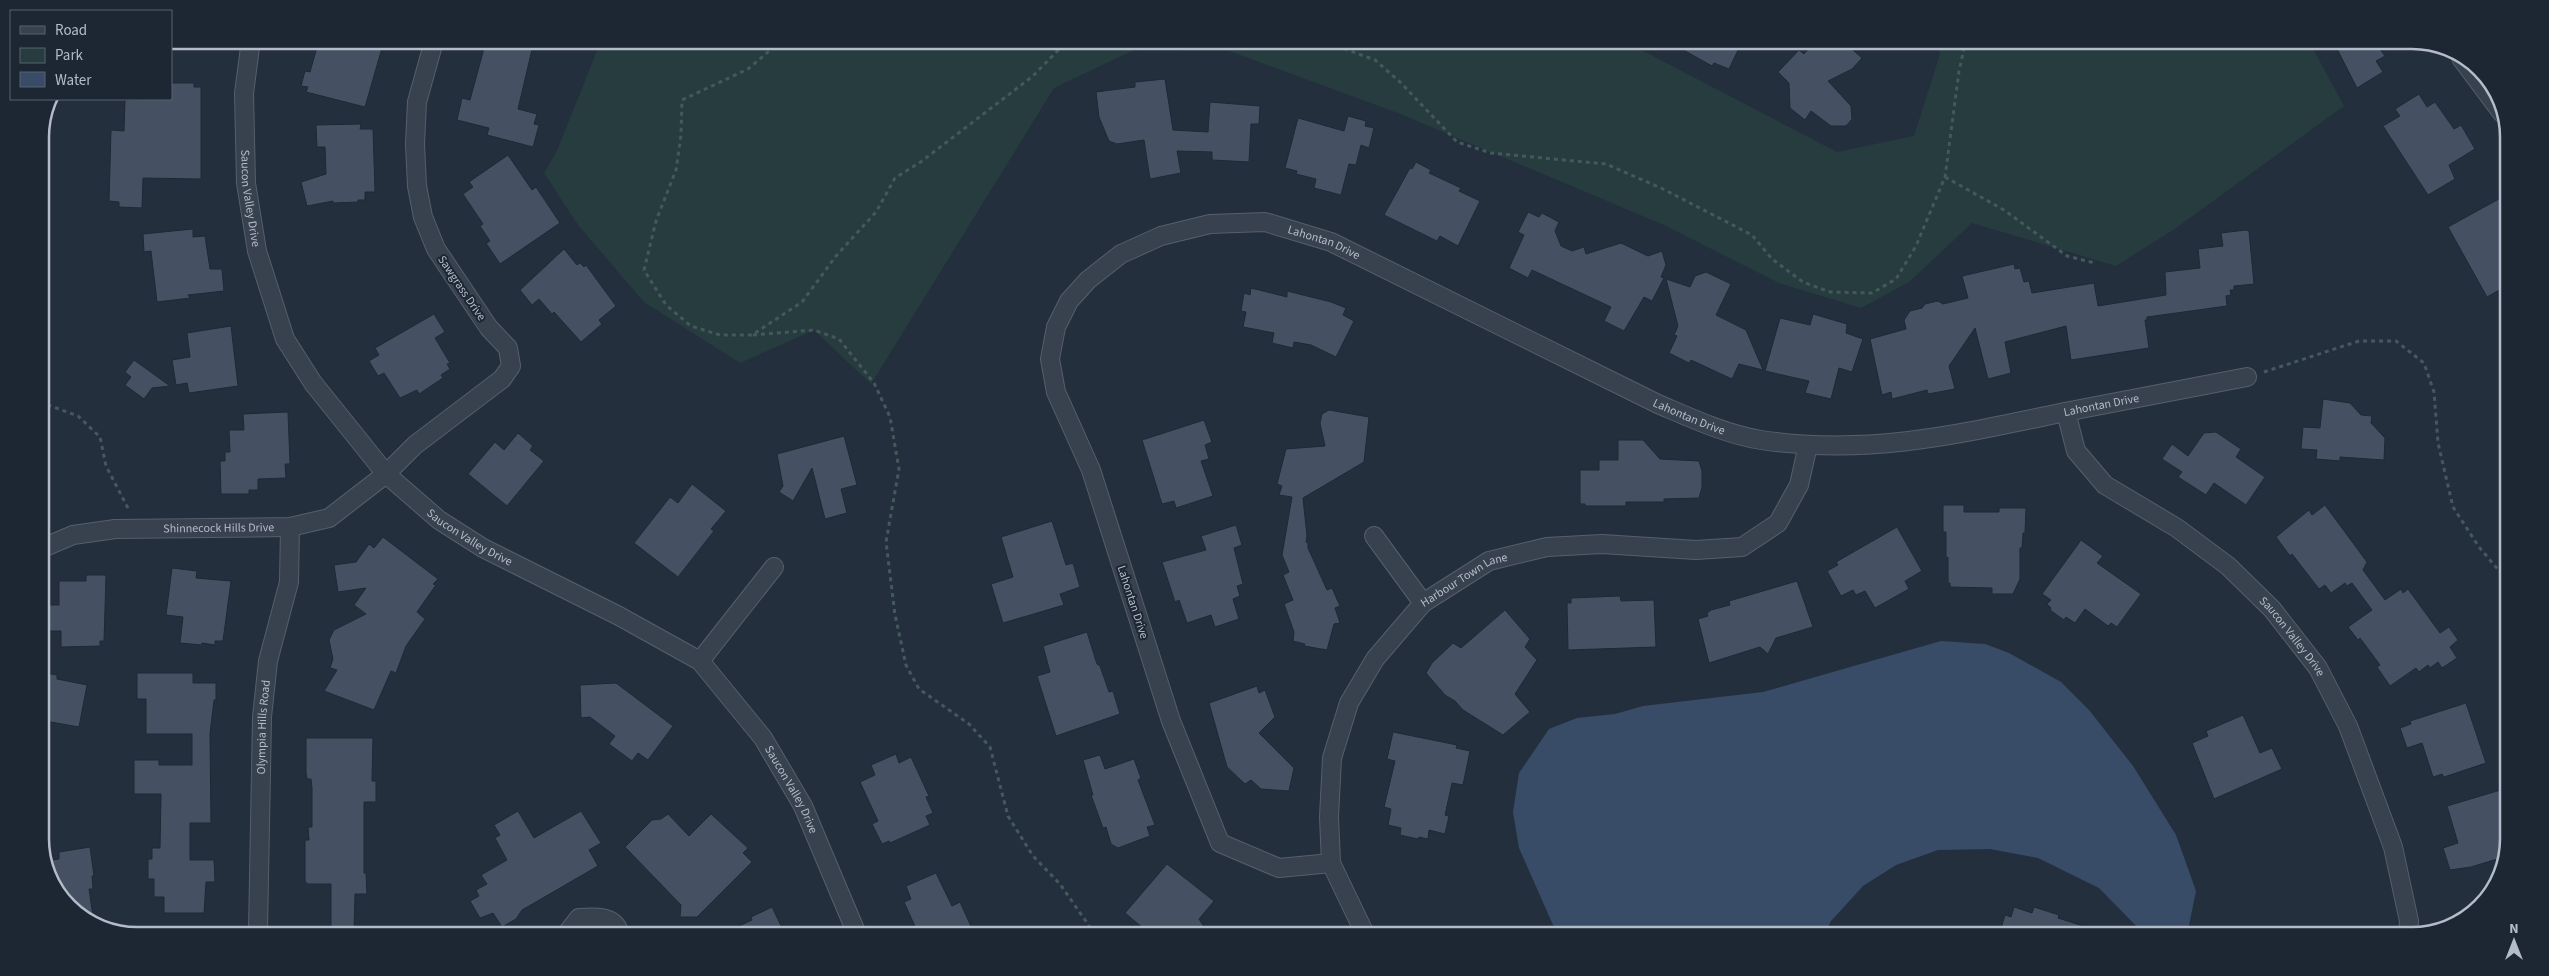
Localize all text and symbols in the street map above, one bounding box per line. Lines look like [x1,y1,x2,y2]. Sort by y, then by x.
legend [10,10,172,100]
text: Road [55,20,87,41]
text: Park [55,45,84,66]
text: Water [55,70,92,91]
street label: Saucon Valley Drive [236,149,264,248]
street label: Lahontan Drive [1286,221,1363,264]
street label: Sawgrass Drive [433,252,490,324]
street label: Lahontan Drive [2062,390,2141,421]
street label: Lahontan Drive [1650,395,1727,439]
street label: Saucon Valley Drive [423,505,515,570]
street label: Shinnecock Hills Drive [163,519,274,537]
street label: Harbour Town Lane [1417,549,1509,611]
street label: Lahontan Drive [1113,563,1152,641]
street label: Saucon Valley Drive [2255,593,2329,679]
street label: Olympia Hills Road [253,679,275,775]
street label: Saucon Valley Drive [760,743,822,836]
north arrow [2489,916,2539,966]
text: N [2509,919,2519,939]

